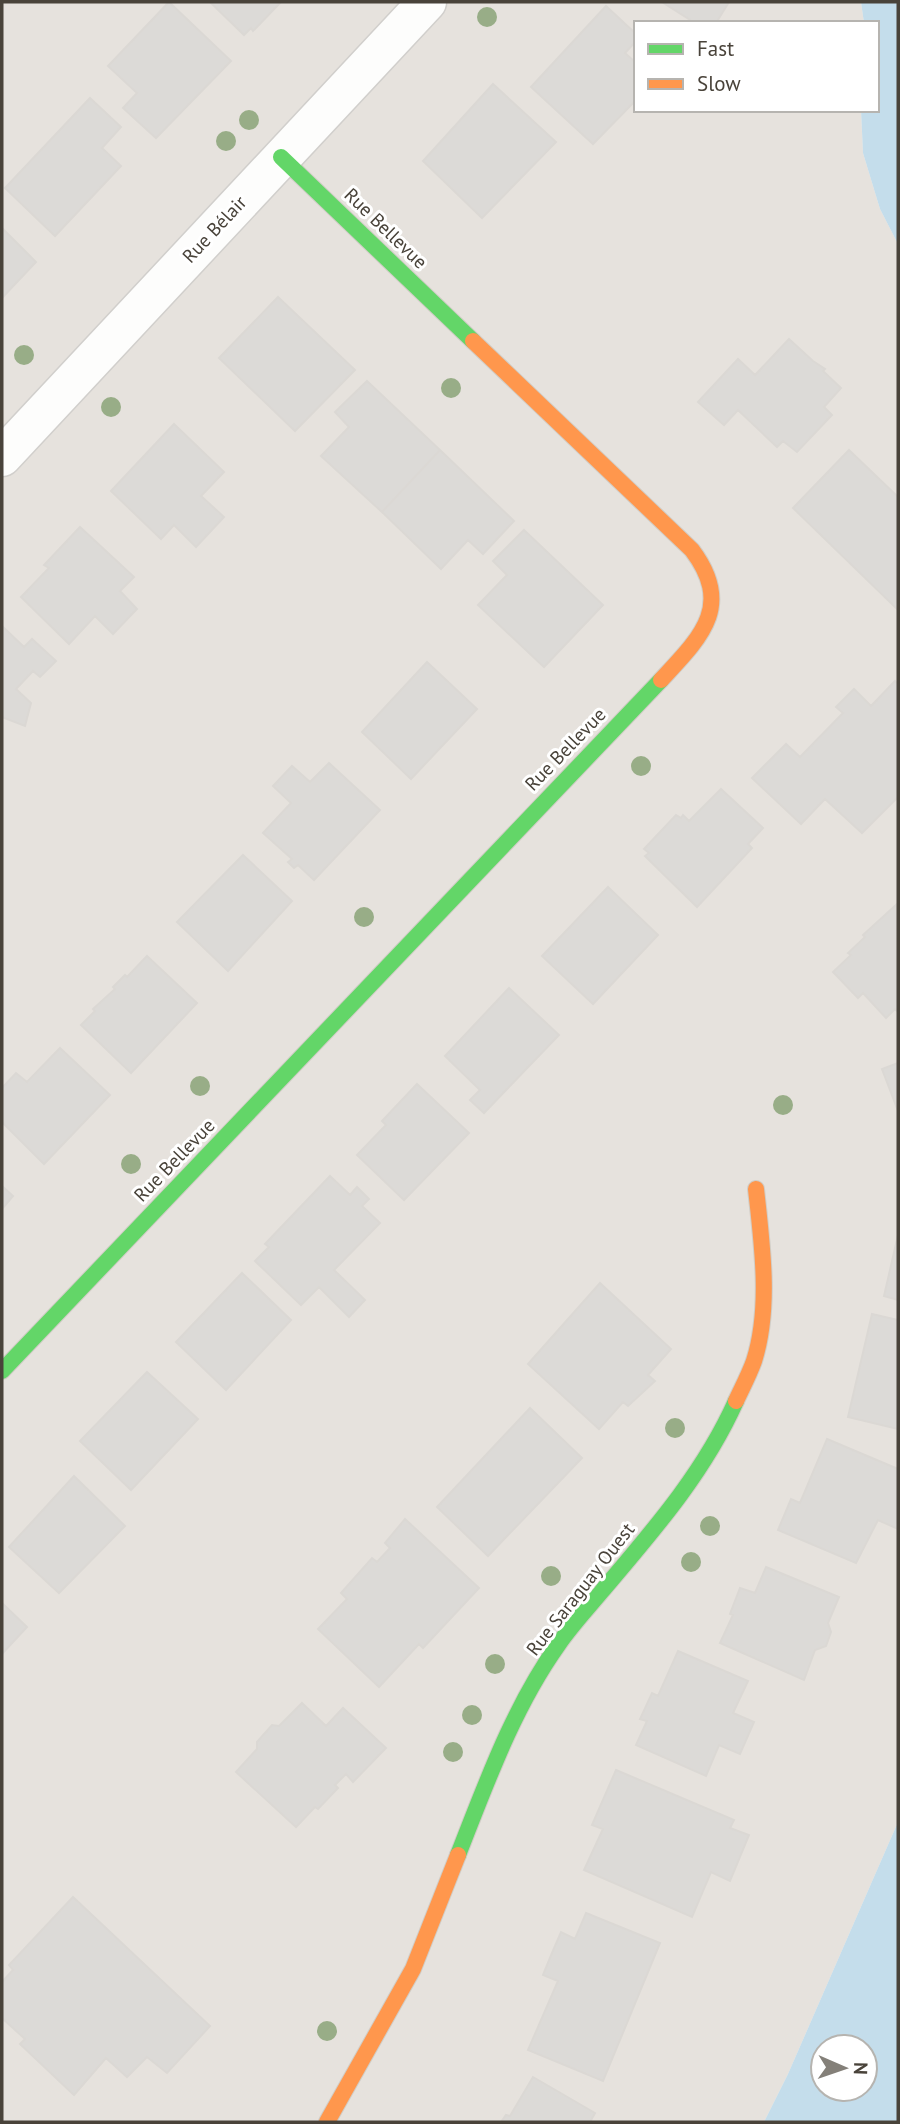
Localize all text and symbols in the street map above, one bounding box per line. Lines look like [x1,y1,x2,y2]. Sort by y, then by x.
legend [634,21,879,112]
text: Fast [697,35,734,62]
text: Slow [697,70,741,97]
street label: Rue Bellevue [339,182,433,274]
street label: Rue Bélair [177,190,252,268]
street label: Rue Bellevue [519,702,611,796]
street label: Rue Bellevue [128,1113,220,1207]
street label: Rue Saraguay Ouest [521,1517,640,1660]
north arrow [809,2033,879,2103]
text: N [849,2062,873,2075]

